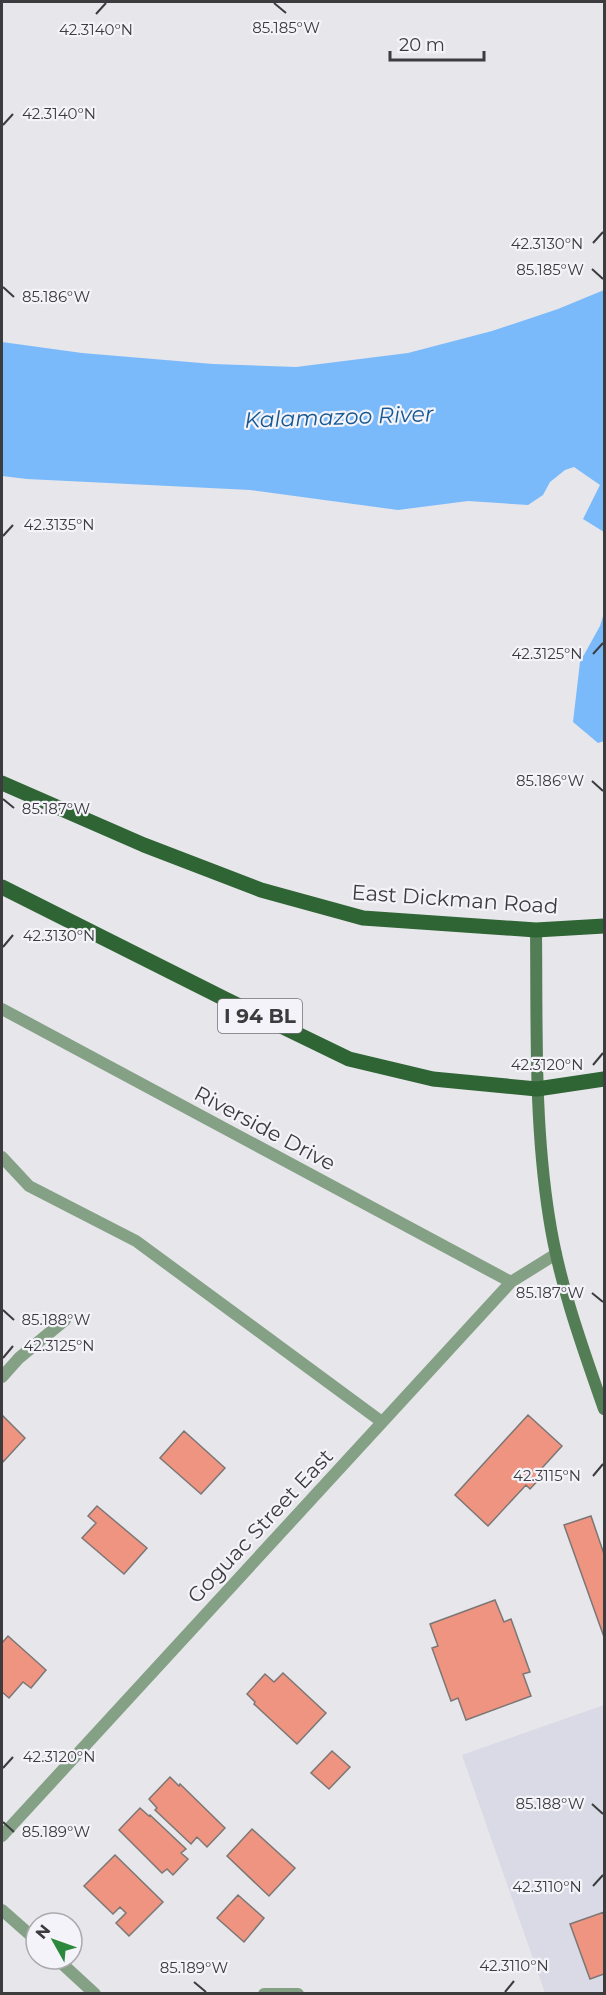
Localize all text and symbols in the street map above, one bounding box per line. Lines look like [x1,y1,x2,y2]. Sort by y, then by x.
text: 85.185°W [252,18,320,37]
text: 42.3140°N [59,20,133,39]
scale bar [390,24,484,62]
text: 20 m [399,34,445,56]
text: 42.3140°N [22,104,96,123]
text: 42.3130°N [511,234,583,253]
text: 85.185°W [516,260,584,279]
text: 85.186°W [22,287,90,306]
water label: Kalamazoo River [244,400,435,434]
text: 42.3135°N [24,515,94,534]
text: 42.3125°N [511,644,583,663]
text: 85.186°W [516,771,584,790]
text: 85.187°W [22,799,90,818]
street label: East Dickman Road [351,879,559,919]
text: 42.3130°N [23,926,95,945]
road number: I 94 BL [218,999,302,1033]
text: 42.3120°N [511,1055,583,1074]
street label: Riverside Drive [190,1080,340,1176]
text: 85.187°W [516,1283,584,1302]
text: 85.188°W [22,1310,91,1329]
text: 42.3125°N [23,1336,95,1355]
street label: Goguac Street East [182,1444,338,1608]
text: 42.3115°N [513,1466,581,1485]
text: 42.3120°N [23,1747,95,1766]
text: 85.188°W [516,1794,585,1813]
text: 85.189°W [22,1822,91,1841]
text: 42.3110°N [512,1877,582,1896]
north arrow [24,1911,84,1971]
text: N [31,1921,54,1943]
text: 42.3110°N [479,1956,549,1975]
text: 85.189°W [160,1958,229,1977]

